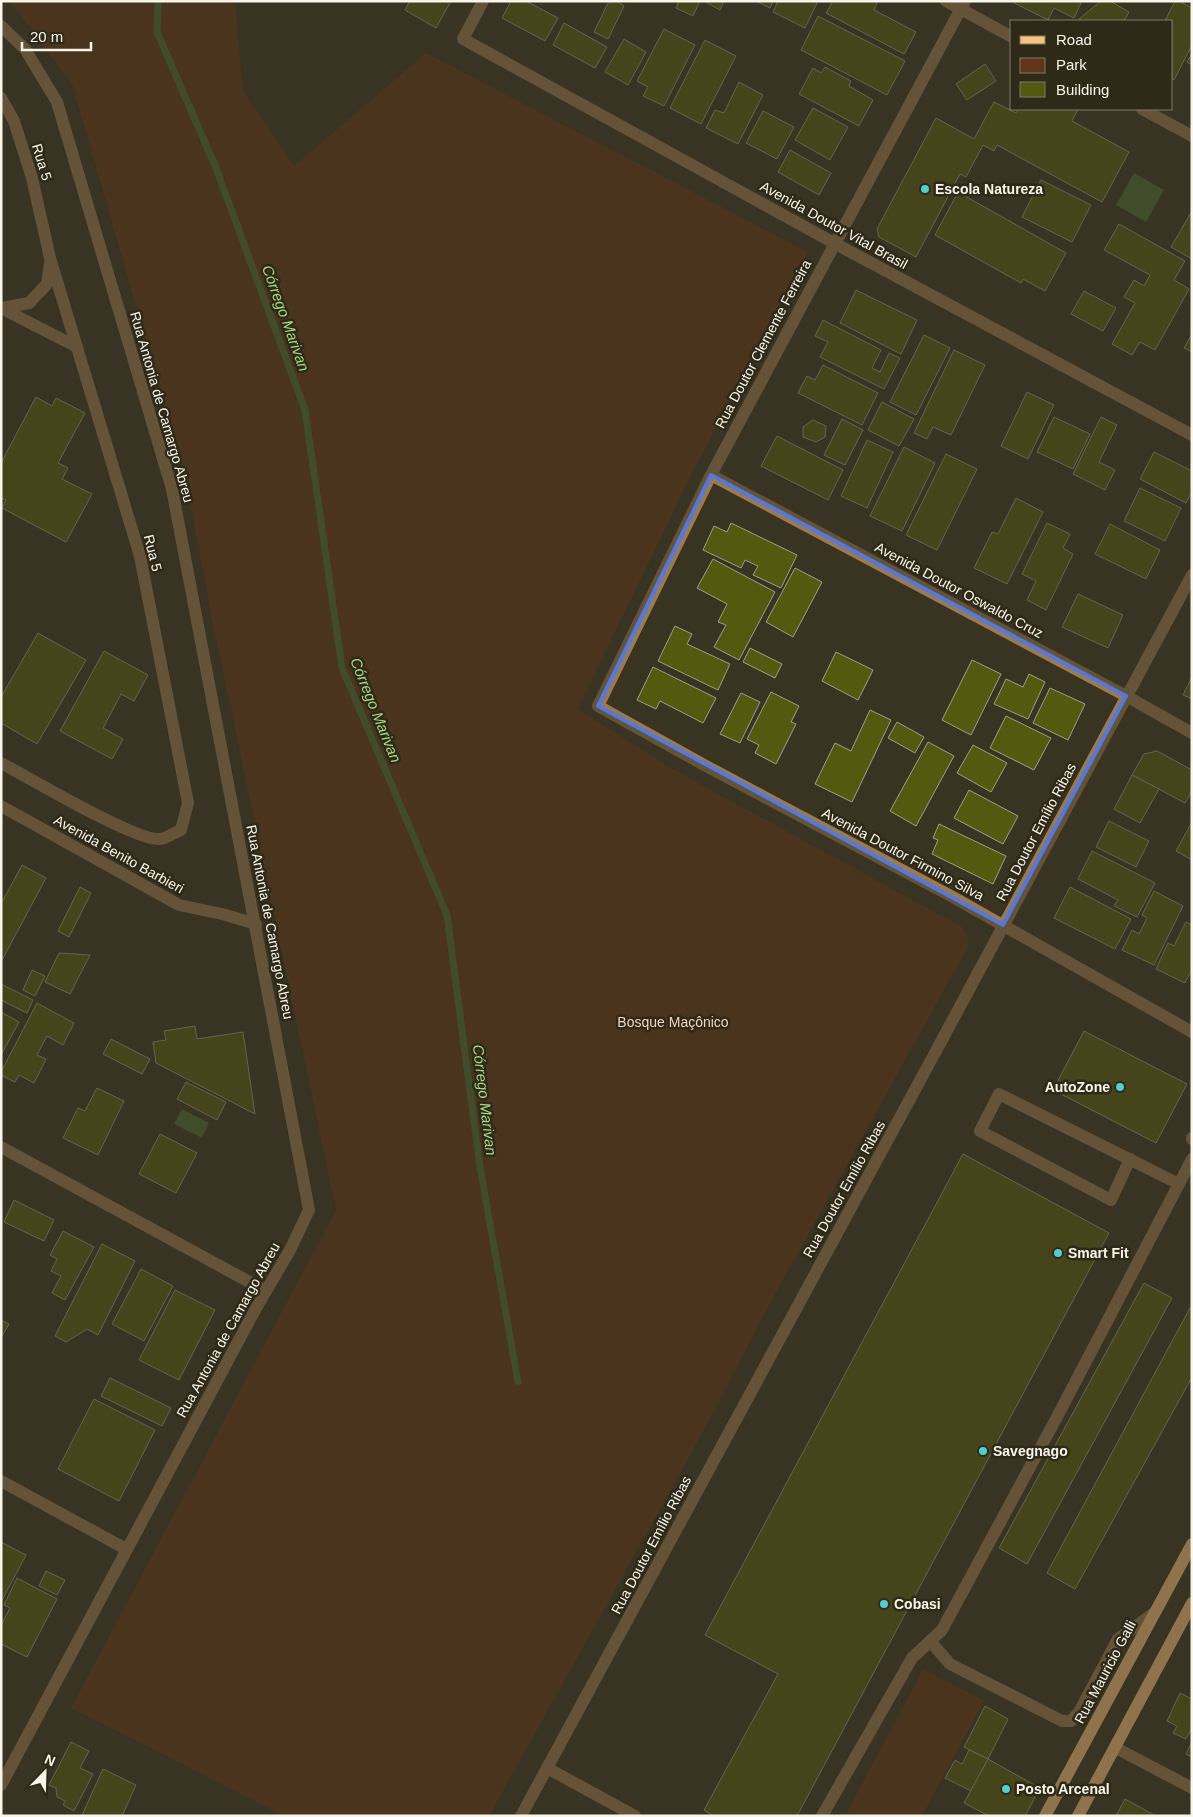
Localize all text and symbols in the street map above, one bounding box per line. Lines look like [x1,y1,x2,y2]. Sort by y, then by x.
scale bar [22,20,91,52]
legend [1010,20,1173,110]
text: 20 m [30,28,63,45]
text: Road [1056,31,1092,48]
text: Park [1056,56,1087,73]
text: Building [1056,81,1109,98]
street label: Rua 5 [29,142,55,182]
street label: Avenida Doutor Vital Brasil [758,178,910,272]
place label: Escola Natureza [935,181,1043,197]
marker: Escola Natureza [919,183,931,195]
street label: Rua Doutor Clemente Ferreira [712,257,814,431]
water label: Córrego Marivan [259,263,313,373]
street label: Rua Antonia de Camargo Abreu [127,310,197,504]
street label: Rua 5 [141,533,165,573]
street label: Avenida Doutor Oswaldo Cruz [872,539,1046,641]
water label: Córrego Marivan [347,655,405,765]
street label: Rua Doutor Emílio Ribas [993,760,1079,904]
street label: Avenida Doutor Firmino Silva [819,804,987,904]
street label: Avenida Benito Barbieri [51,812,187,896]
street label: Rua Antonia de Camargo Abreu [243,823,297,1021]
park label: Bosque Maçônico [617,1014,729,1030]
water label: Córrego Marivan [470,1044,500,1156]
place label: AutoZone [1045,1079,1110,1095]
marker: AutoZone [1114,1081,1126,1093]
street label: Rua Doutor Emílio Ribas [800,1118,888,1260]
street label: Rua Antonia de Camargo Abreu [173,1240,283,1420]
place label: Smart Fit [1068,1245,1129,1261]
marker: Smart Fit [1052,1247,1064,1259]
place label: Savegnago [993,1443,1068,1459]
marker: Savegnago [977,1445,989,1457]
street label: Rua Doutor Emílio Ribas [608,1473,694,1617]
place label: Cobasi [894,1596,941,1612]
marker: Cobasi [878,1598,890,1610]
street label: Rua Mauricio Galli [1071,1618,1139,1726]
north arrow [20,1747,70,1797]
text: N [42,1751,58,1769]
place label: Posto Arcenal [1016,1781,1110,1797]
marker: Posto Arcenal [1000,1783,1012,1795]

